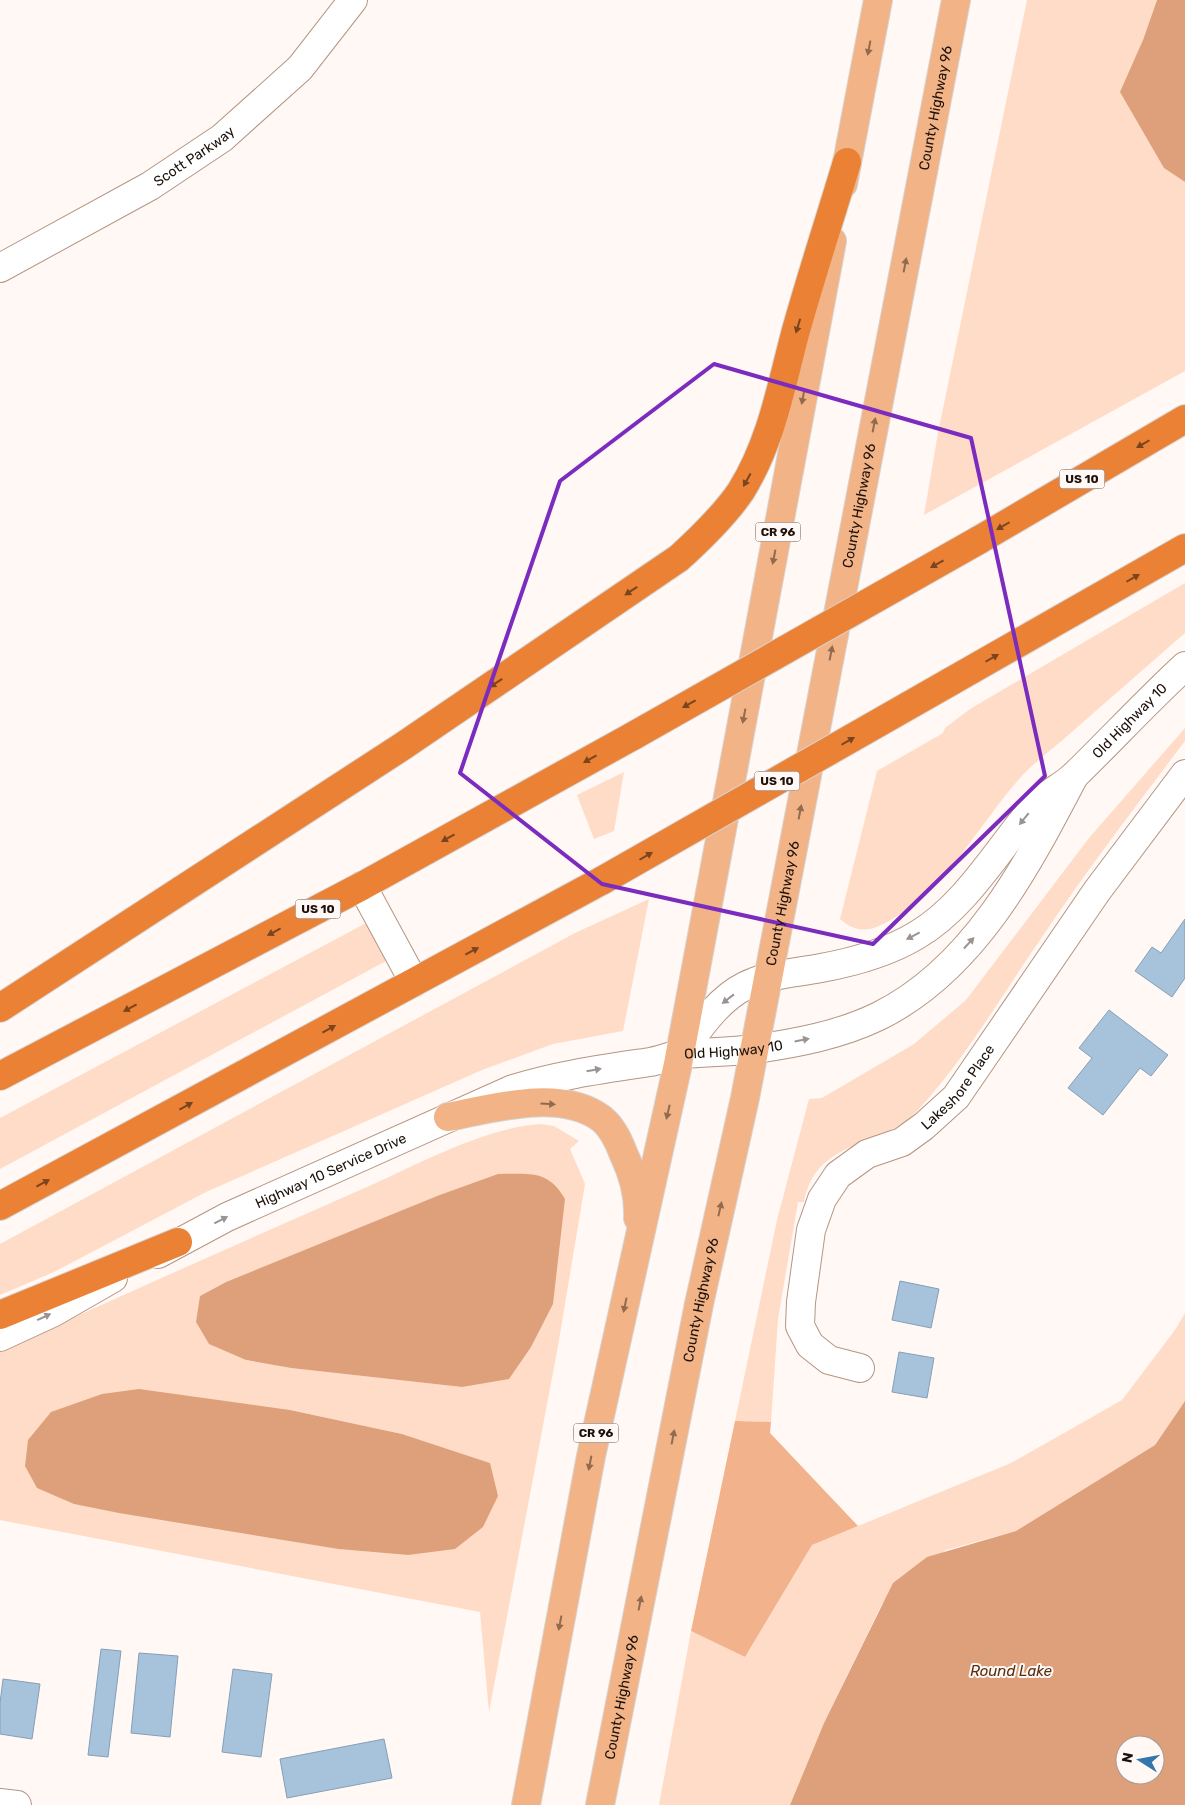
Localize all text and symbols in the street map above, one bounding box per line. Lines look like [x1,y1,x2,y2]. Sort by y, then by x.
one-way arrow [864,40,872,56]
street label: County Highway 96 [915,44,956,172]
street label: Scott Parkway [150,123,238,190]
one-way arrow [901,257,909,273]
one-way arrow [793,319,801,334]
one-way arrow [799,389,807,405]
one-way arrow [871,416,879,432]
one-way arrow [1137,439,1150,448]
street label: County Highway 96 [839,442,880,570]
road number: US 10 [1060,469,1104,488]
one-way arrow [743,473,751,487]
one-way arrow [997,521,1010,530]
road number: CR 96 [756,522,800,542]
one-way arrow [769,549,777,565]
one-way arrow [929,560,944,568]
one-way arrow [1127,573,1140,582]
one-way arrow [624,586,637,596]
one-way arrow [827,644,835,660]
one-way arrow [986,654,999,663]
one-way arrow [490,678,503,688]
street label: Old Highway 10 [1089,680,1171,762]
one-way arrow [681,700,696,708]
one-way arrow [739,709,747,725]
one-way arrow [841,736,854,745]
one-way arrow [583,755,597,764]
road number: US 10 [754,771,800,790]
one-way arrow [797,804,805,820]
one-way arrow [1019,812,1029,826]
one-way arrow [441,834,455,843]
street label: County Highway 96 [763,840,803,967]
one-way arrow [639,851,652,860]
road number: US 10 [296,900,340,919]
one-way arrow [267,928,281,936]
one-way arrow [906,932,920,940]
one-way arrow [963,937,975,949]
one-way arrow [465,947,479,955]
one-way arrow [722,993,735,1004]
one-way arrow [123,1004,138,1012]
one-way arrow [322,1024,336,1033]
one-way arrow [794,1036,810,1044]
street label: Old Highway 10 [683,1037,784,1063]
street label: Lakeshore Place [918,1041,998,1134]
one-way arrow [586,1066,601,1074]
one-way arrow [540,1100,556,1108]
one-way arrow [179,1102,194,1110]
one-way arrow [664,1104,672,1120]
street label: Highway 10 Service Drive [253,1130,409,1212]
one-way arrow [36,1179,50,1187]
one-way arrow [716,1202,724,1217]
one-way arrow [214,1216,228,1224]
street label: County Highway 96 [680,1236,723,1364]
one-way arrow [621,1297,629,1312]
one-way arrow [37,1312,51,1320]
road number: CR 96 [574,1424,618,1442]
one-way arrow [669,1429,677,1444]
one-way arrow [586,1456,594,1471]
one-way arrow [636,1595,644,1610]
one-way arrow [556,1616,564,1631]
street label: County Highway 96 [601,1633,642,1761]
water label: Round Lake [970,1662,1053,1680]
north arrow [1115,1735,1165,1785]
text: N [1118,1751,1137,1764]

